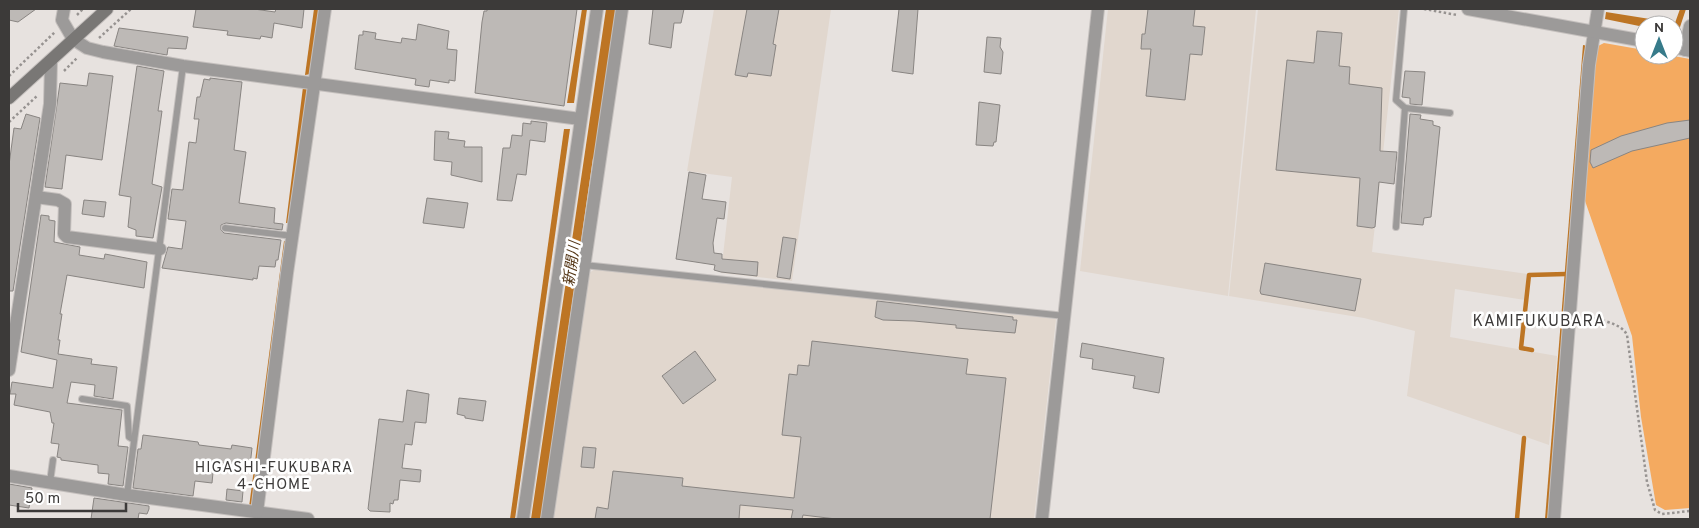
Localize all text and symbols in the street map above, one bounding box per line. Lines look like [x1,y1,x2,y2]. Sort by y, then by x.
north arrow [1634,15,1684,65]
text: N [1654,20,1664,37]
water label: 新開川 [560,238,586,288]
district label: KAMIFUKUBARA [1472,312,1606,332]
district label: HIGASHI-FUKUBARA 4-CHOME [195,459,353,495]
scale bar [18,480,125,512]
text: 50 m [25,490,60,509]

